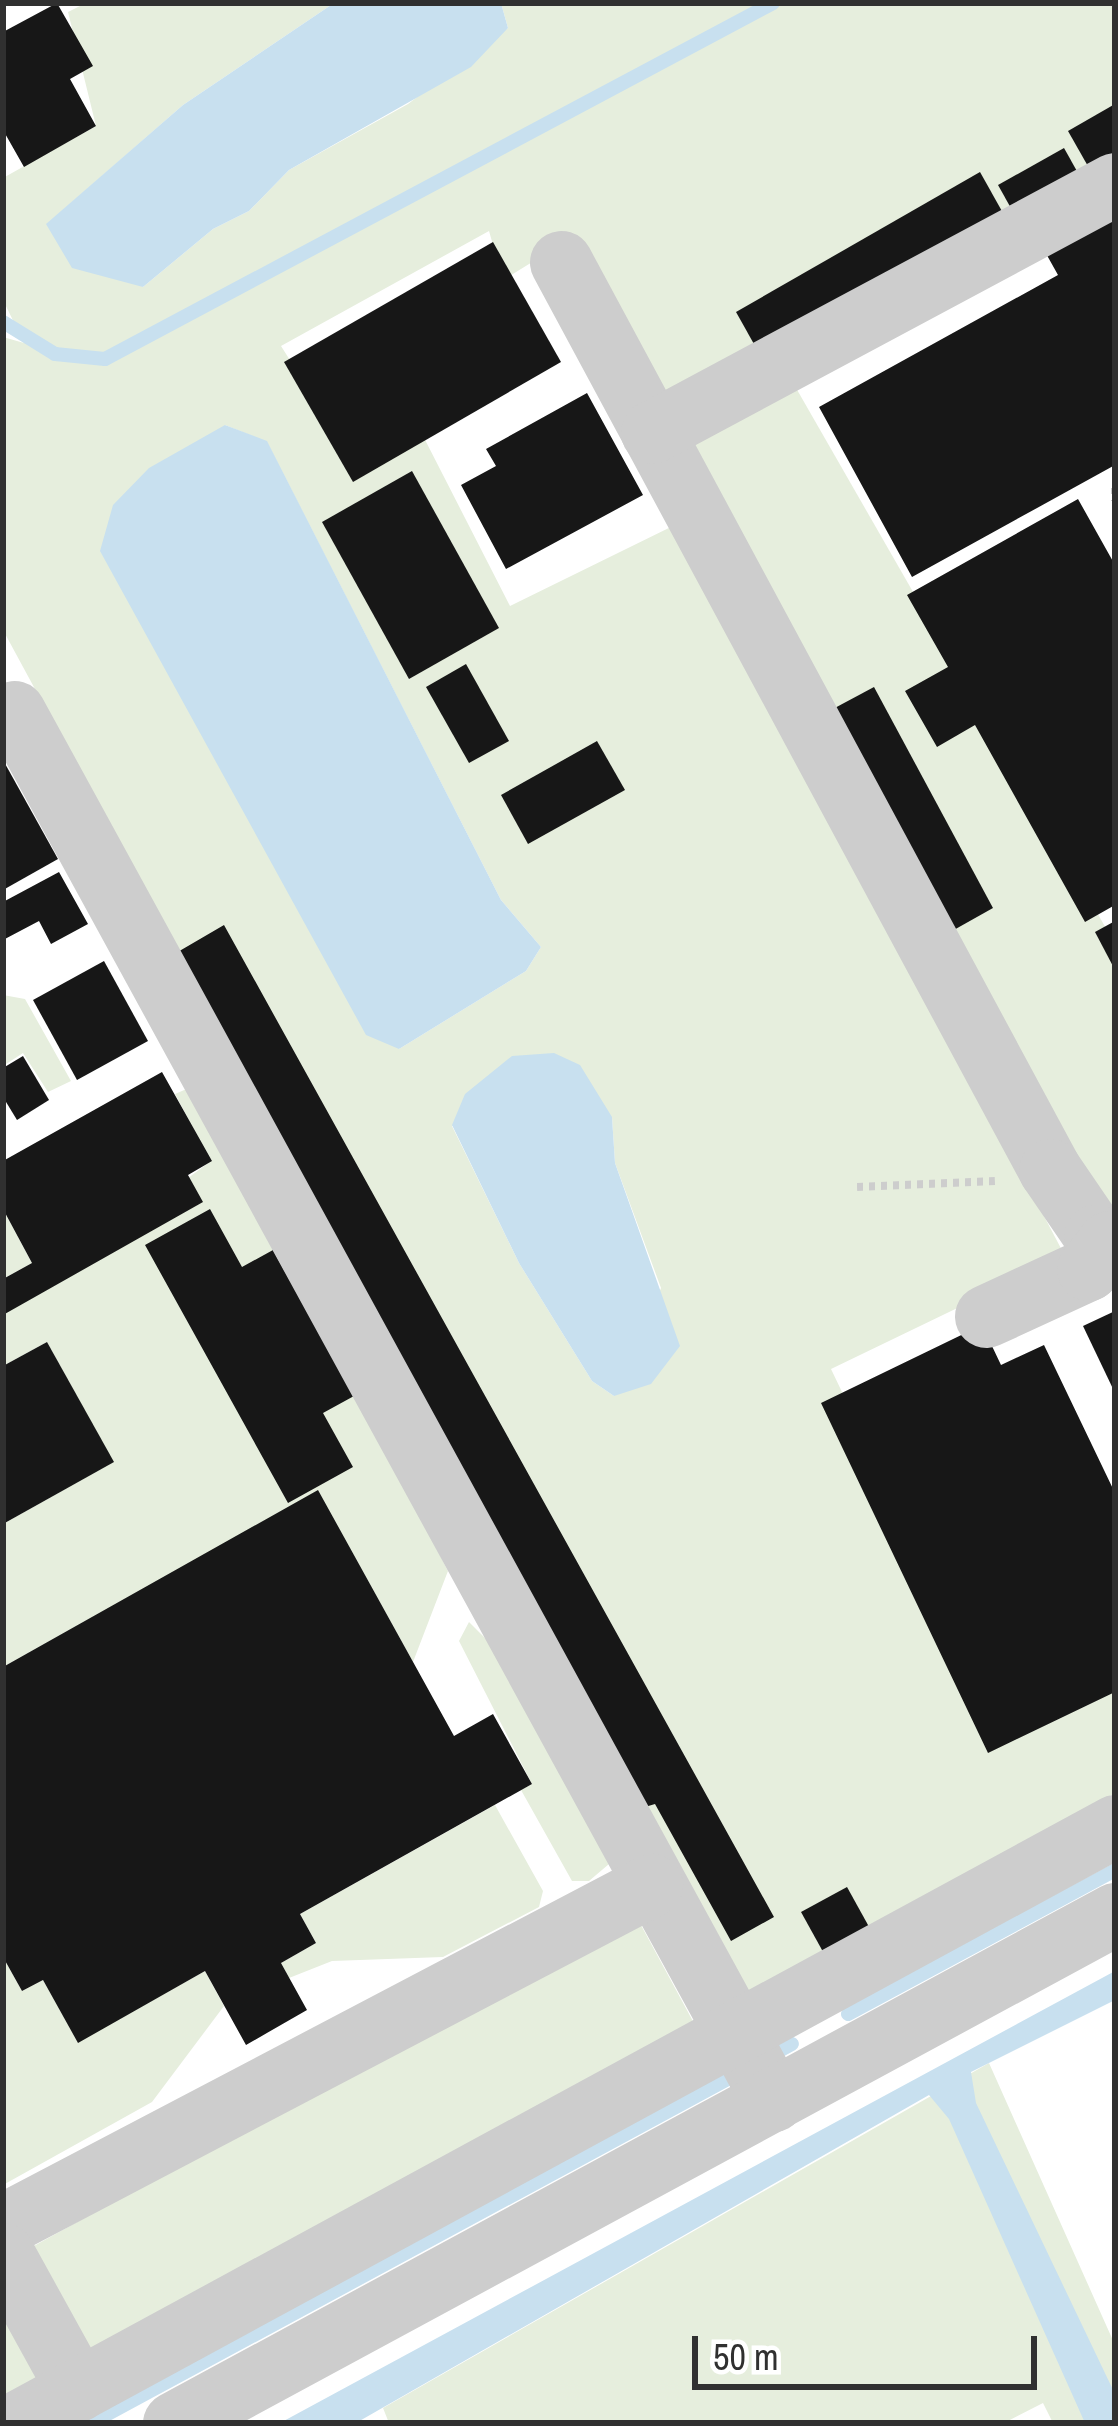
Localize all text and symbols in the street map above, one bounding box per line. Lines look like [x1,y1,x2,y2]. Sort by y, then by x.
scale bar [698,2312,1043,2386]
text: 50 m [713,2333,779,2381]

